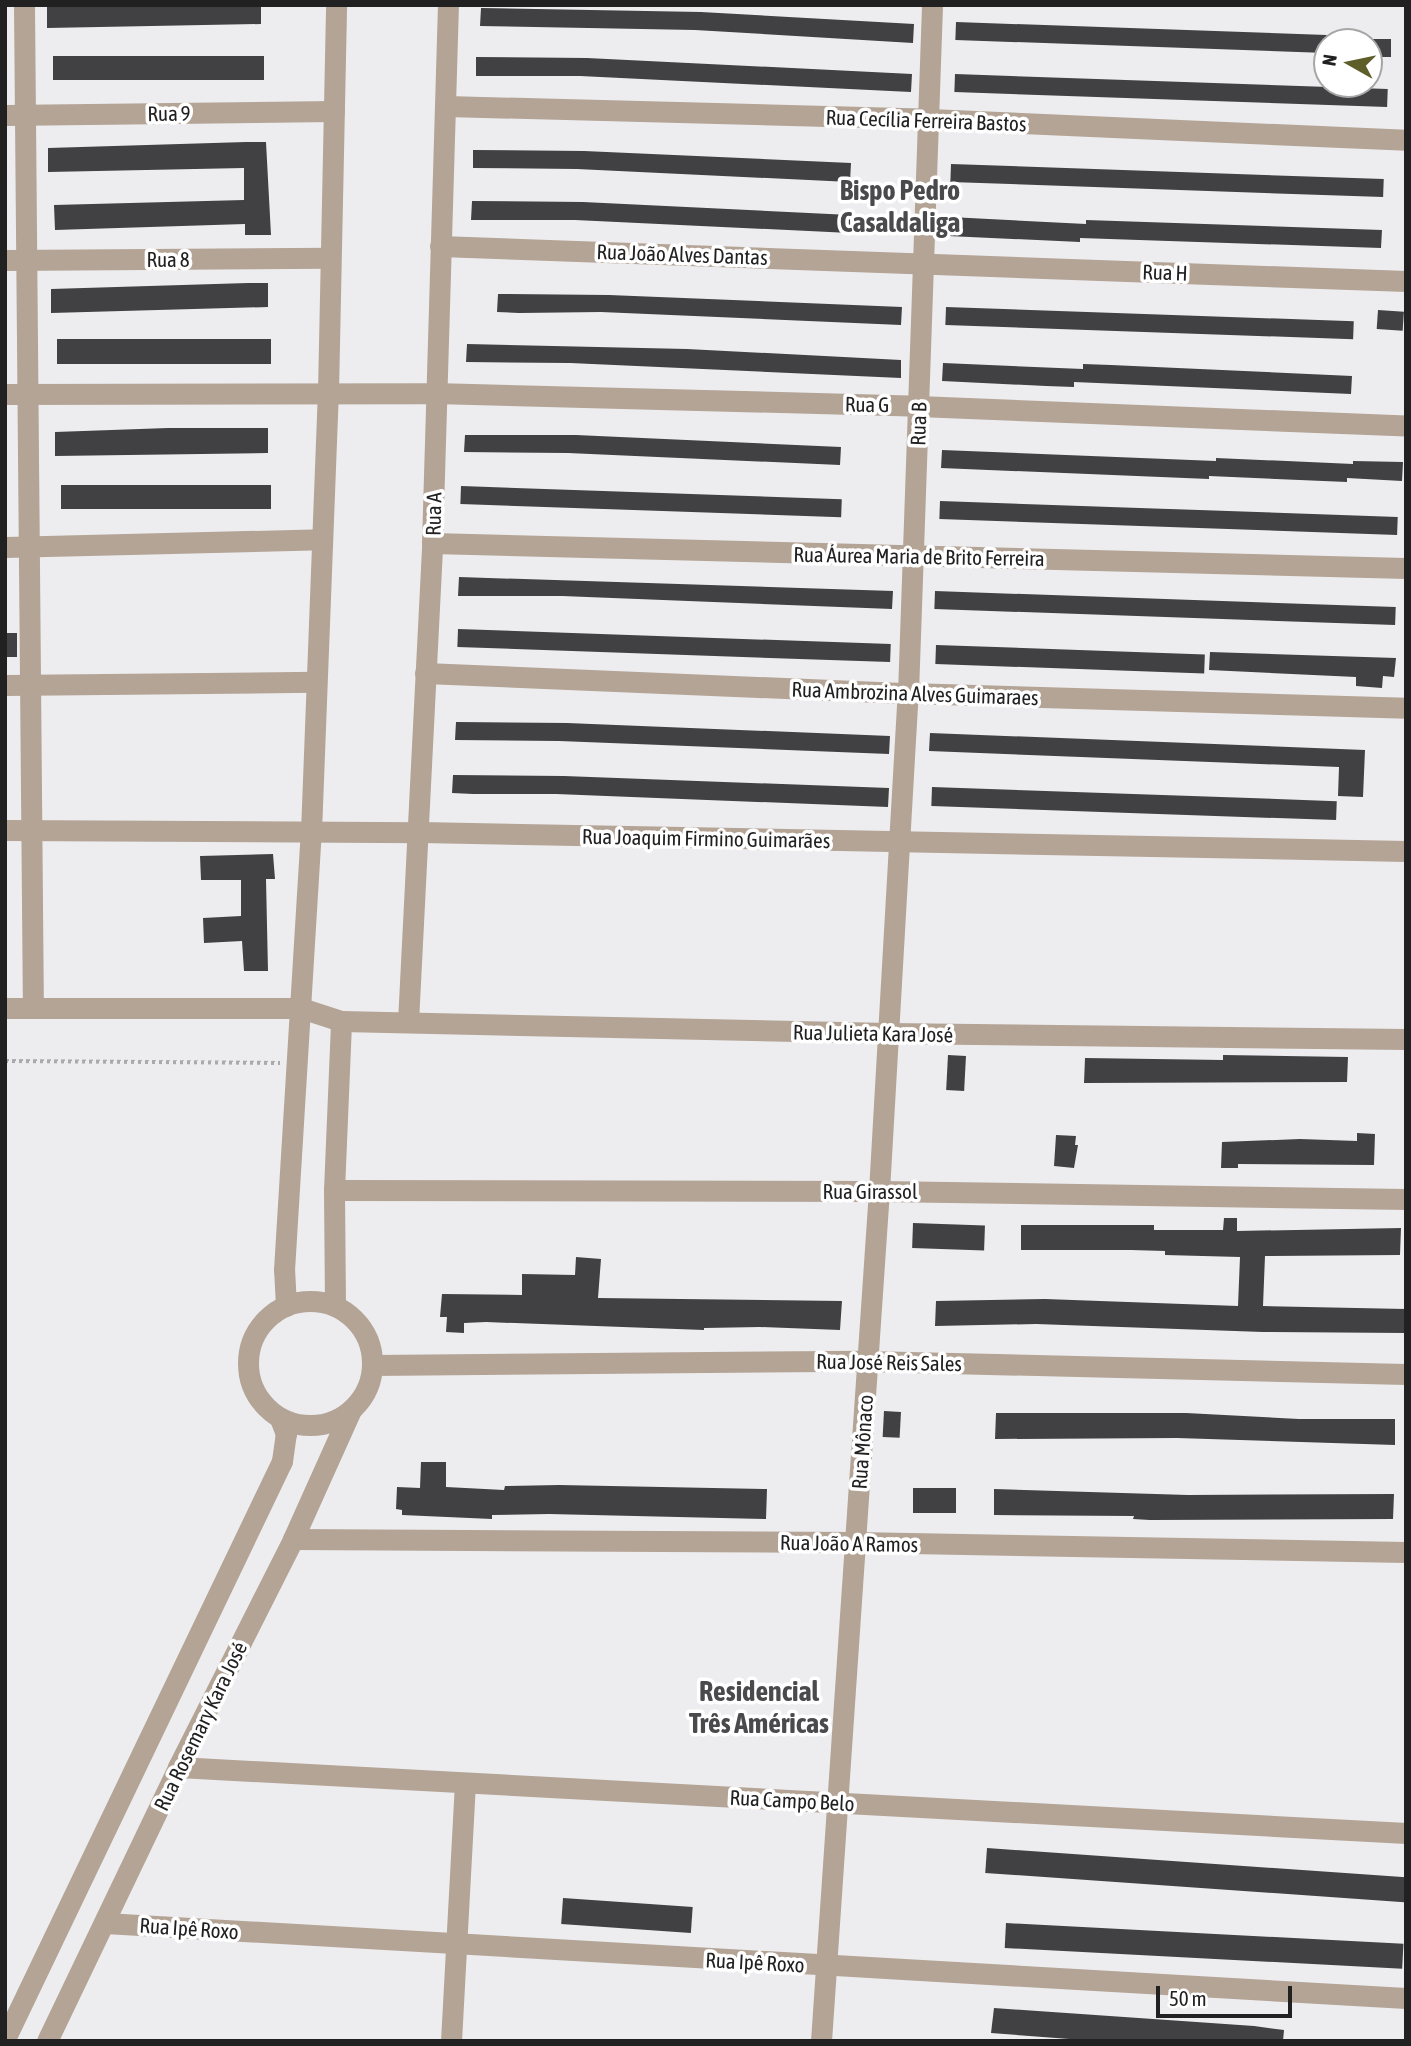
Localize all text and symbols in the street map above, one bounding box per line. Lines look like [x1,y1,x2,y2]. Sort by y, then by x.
north arrow [1313,28,1383,98]
text: N [1317,53,1341,67]
street label: Rua 9 [147,100,191,126]
street label: Rua Cecília Ferreira Bastos [825,104,1027,136]
district label: Bispo Pedro Casaldaliga [840,173,960,239]
street label: Rua João Alves Dantas [596,238,768,270]
street label: Rua 8 [146,246,190,272]
street label: Rua H [1142,259,1188,285]
street label: Rua G [845,391,889,417]
street label: Rua B [905,402,931,446]
street label: Rua A [420,492,446,536]
street label: Rua Áurea Maria de Brito Ferreira [793,541,1045,571]
street label: Rua Ambrozina Alves Guimaraes [791,676,1039,710]
street label: Rua Joaquim Firmino Guimarães [582,823,830,853]
street label: Rua Julieta Kara José [793,1019,953,1047]
street label: Rua Girassol [822,1178,918,1204]
street label: Rua José Reis Sales [816,1348,962,1376]
street label: Rua Mônaco [846,1394,878,1490]
street label: Rua João A Ramos [780,1529,918,1557]
street label: Rua Rosemary Kara José [148,1637,252,1815]
district label: Residencial Três Américas [689,1674,829,1740]
street label: Rua Campo Belo [729,1784,855,1816]
street label: Rua Ipê Roxo [139,1912,239,1944]
street label: Rua Ipê Roxo [705,1947,805,1977]
scale bar [1159,1972,1296,2016]
text: 50 m [1169,1986,1207,2010]

